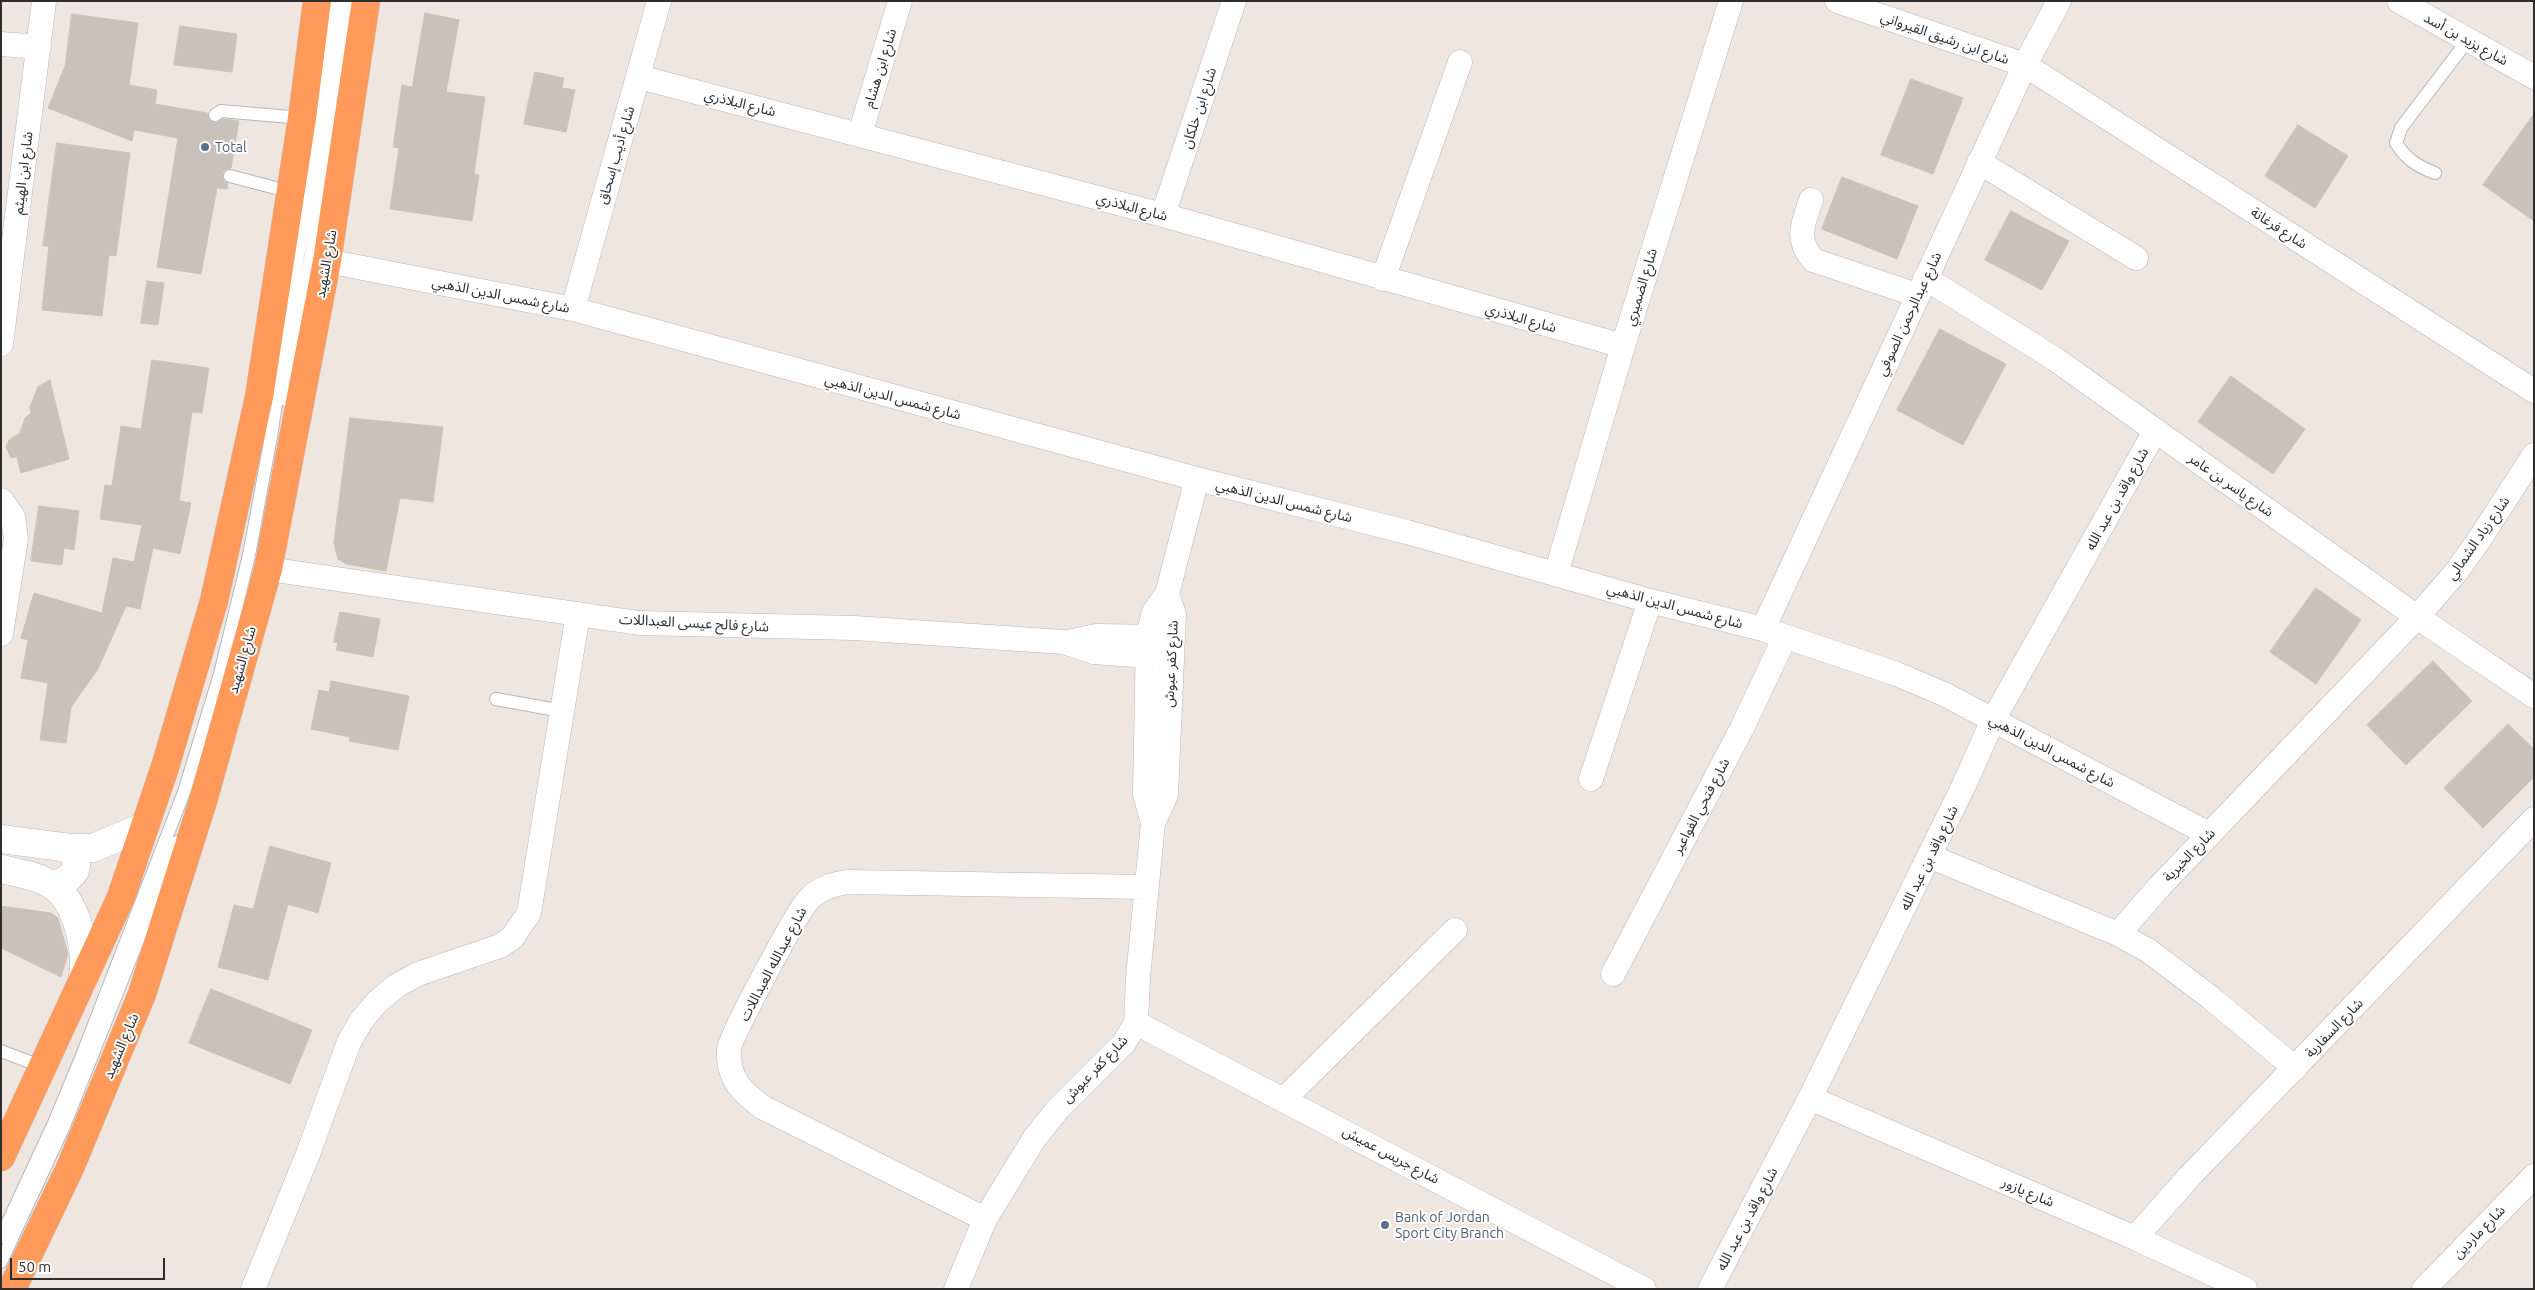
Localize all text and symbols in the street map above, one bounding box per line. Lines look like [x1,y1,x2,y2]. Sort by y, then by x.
street label: شارع ابن رشيق القيرواني [1879,8,2011,68]
street label: شارع يزيد بن أسد [2421,9,2511,69]
street label: شارع ابن هشام [860,26,900,110]
street label: شارع ابن خلكان [1178,65,1220,151]
street label: شارع البلاذري [702,86,778,120]
street label: شارع أديب إسحاق [594,104,638,206]
street label: شارع ابن الهيثم [10,131,36,215]
place label: Total [215,139,247,155]
marker: Total [199,141,211,153]
street label: شارع البلاذري [1095,189,1169,225]
street label: شارع فرغانة [2248,204,2310,252]
street label: شارع الشهيد [312,229,340,299]
street label: شارع الضميري [1621,246,1661,328]
street label: شارع عبدالرحمن الصوفي [1873,249,1945,379]
street label: شارع شمس الدين الذهبي [431,273,571,317]
street label: شارع البلاذري [1484,300,1558,336]
street label: شارع شمس الدين الذهبي [823,371,963,423]
street label: شارع واقد بن عبد الله [2082,445,2152,553]
street label: شارع ياسر بن عامر [2185,450,2277,520]
street label: شارع شمس الدين الذهبي [1214,476,1354,526]
street label: شارع زياد الشمالي [2443,493,2513,583]
street label: شارع شمس الدين الذهبي [1605,580,1745,632]
street label: شارع فالح عيسى العبداللات [619,611,769,635]
street label: شارع كفر عبوش [1160,620,1182,708]
street label: شارع الشهيد [224,624,260,696]
street label: شارع شمس الدين الذهبي [1986,711,2118,791]
street label: شارع فتحي الفواعير [1669,755,1733,857]
street label: شارع واقد بن عبد الله [1896,803,1962,913]
street label: شارع الخيرية [2159,825,2219,885]
street label: شارع عبدالله العبداللات [736,904,810,1024]
street label: شارع السفارية [2302,995,2366,1061]
street label: شارع الشهيد [100,1011,142,1081]
street label: شارع كفر عبوش [1059,1032,1131,1106]
street label: شارع جريس عميش [1340,1122,1442,1188]
street label: شارع واقد بن عبد الله [1713,1164,1781,1274]
street label: شارع يازور [1999,1173,2057,1211]
street label: شارع ماردين [2449,1202,2509,1262]
place label: Bank of Jordan Sport City Branch [1395,1209,1504,1242]
marker: Bank of Jordan Sport City Branch [1379,1219,1391,1231]
scale bar [12,1248,168,1280]
text: 50 m [18,1258,51,1275]

